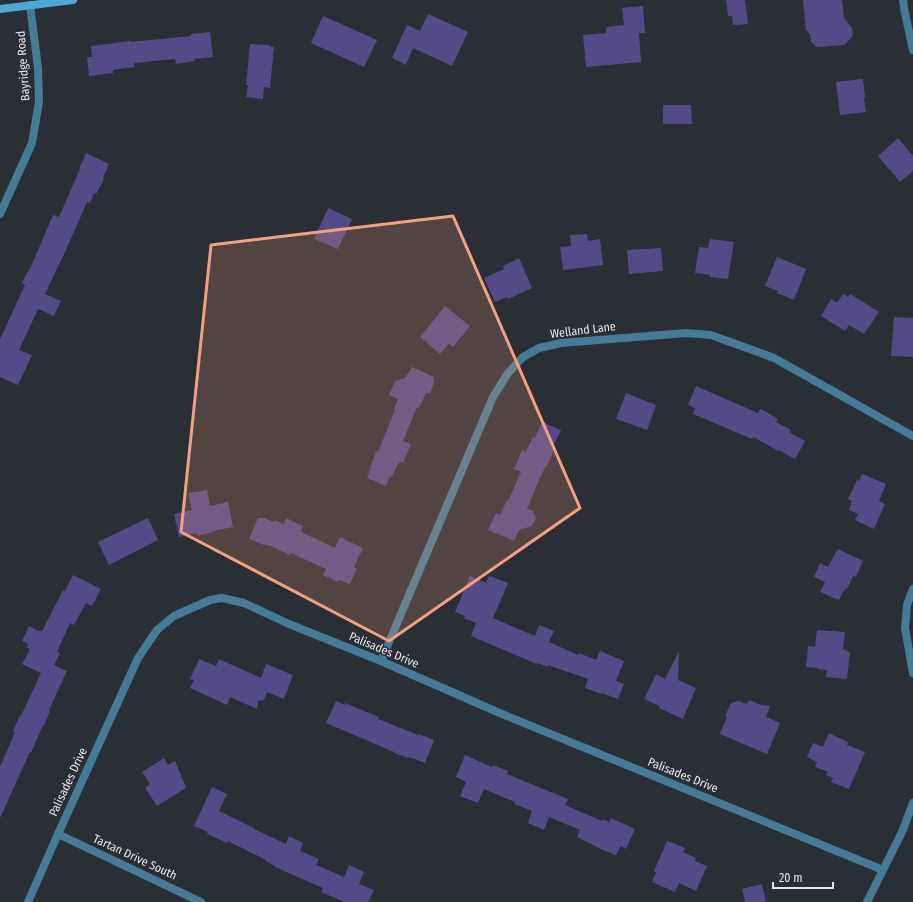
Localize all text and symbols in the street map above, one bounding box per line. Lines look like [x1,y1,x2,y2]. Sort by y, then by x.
street label: Bayridge Road [14,30,32,102]
street label: Welland Lane [549,319,617,341]
street label: Palisades Drive [347,629,421,671]
street label: Palisades Drive [46,745,90,819]
street label: Palisades Drive [646,755,720,795]
street label: Tartan Drive South [91,831,179,883]
scale bar [773,864,833,890]
text: 20 m [779,871,803,885]

